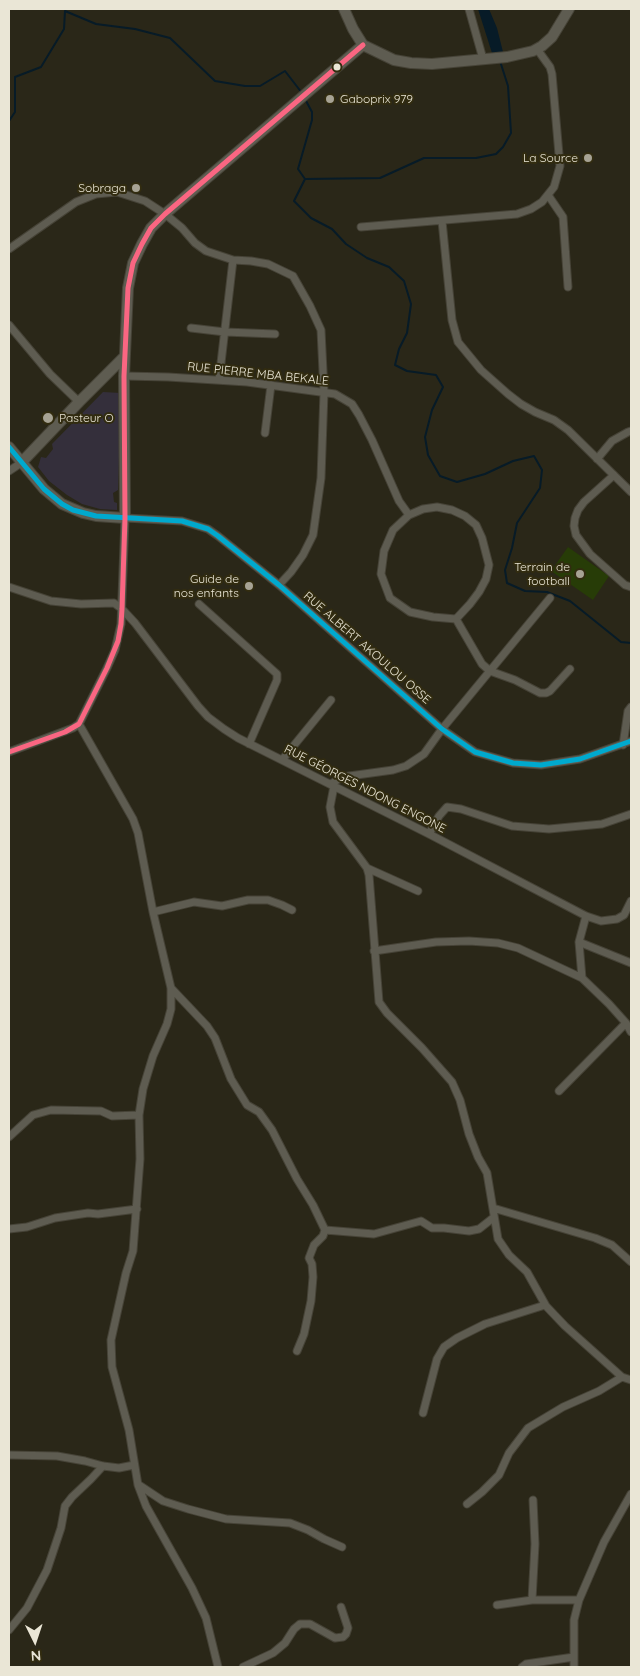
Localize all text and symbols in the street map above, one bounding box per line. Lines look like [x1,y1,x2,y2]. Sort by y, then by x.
unlabelled marker [332,62,342,72]
place label: Gaboprix 979 [340,92,413,106]
marker: Gaboprix 979 [324,93,336,105]
place label: La Source [523,151,578,165]
marker: La Source [582,152,594,164]
place label: Sobraga [78,181,126,195]
marker: Sobraga [130,182,142,194]
street label: RUE PIERRE MBA BEKALE [187,359,329,389]
marker: Pasteur O [41,411,55,425]
place label: Pasteur O [59,411,114,425]
place label: Terrain de football [514,560,570,588]
marker: Terrain de football [574,568,586,580]
place label: Guide de nos enfants [174,572,239,600]
marker: Guide de nos enfants [243,580,255,592]
street label: RUE ALBERT AKOULOU OSSE [300,589,434,707]
street label: RUE GÉORGES NDONG ENGONE [282,742,448,836]
north arrow [10,1616,60,1666]
text: N [30,1647,42,1665]

